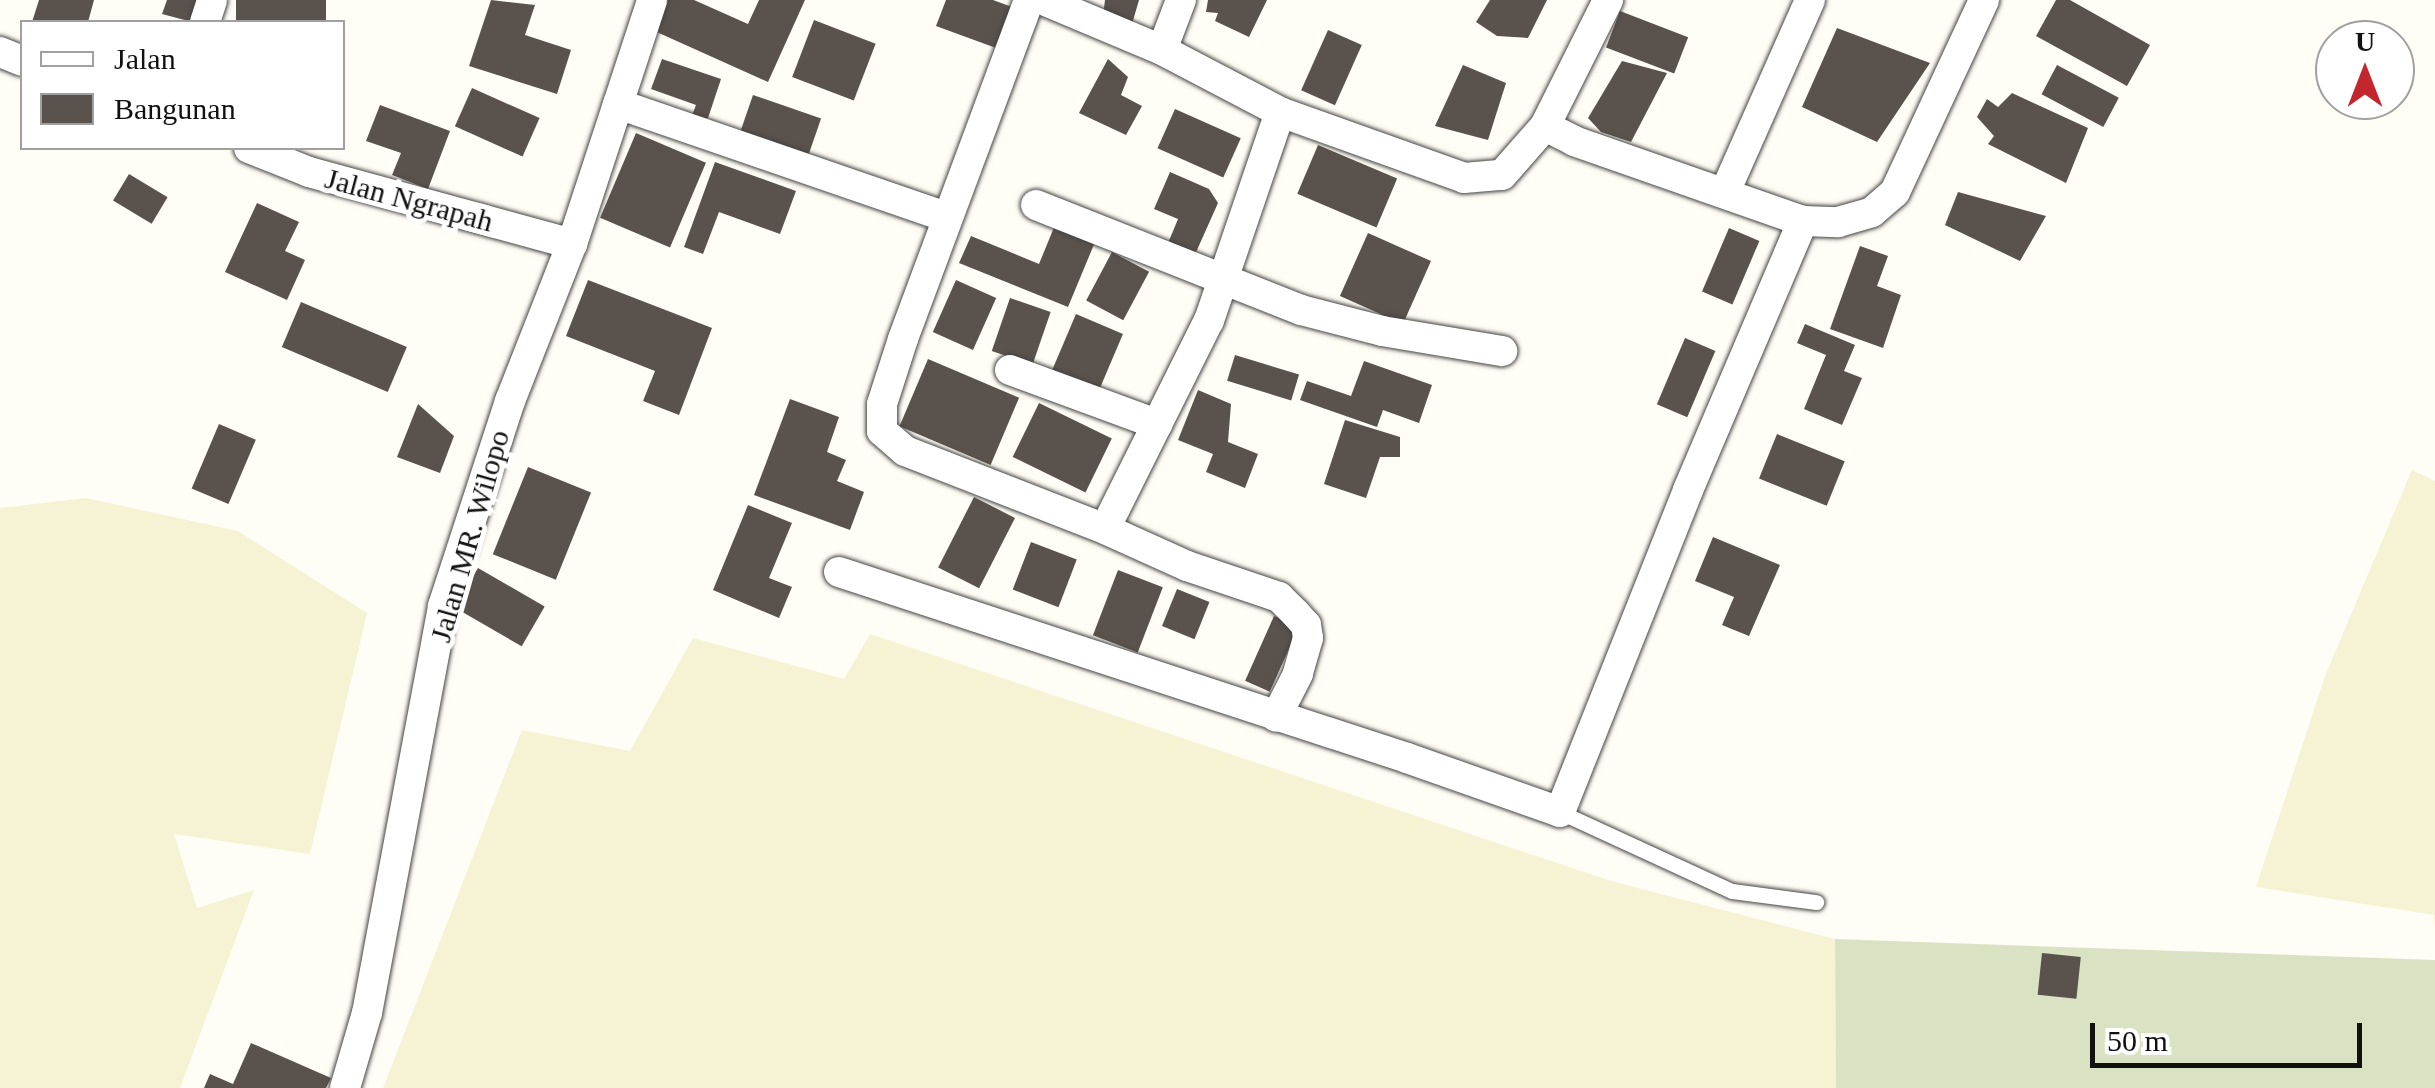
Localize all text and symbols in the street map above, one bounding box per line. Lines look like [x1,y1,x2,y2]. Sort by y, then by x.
legend [20,20,345,150]
north arrow [2315,20,2415,120]
text: U [2355,26,2375,57]
text: Jalan [114,42,176,75]
text: Bangunan [114,92,236,125]
street label: Jalan Ngrapah [321,160,497,240]
street label: Jalan MR. Wilopo [422,425,518,647]
scale bar [2095,1003,2368,1065]
text: 50 m [2107,1024,2168,1057]

